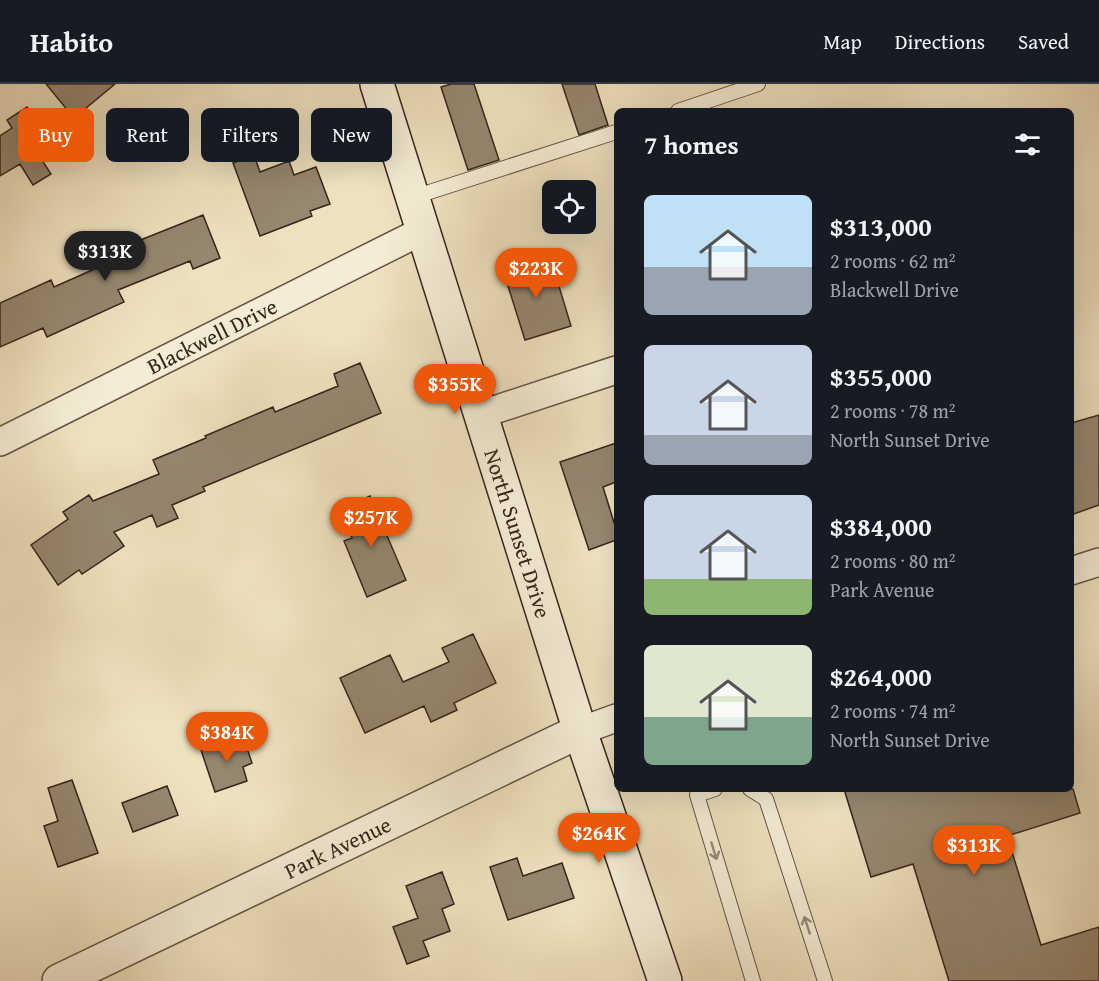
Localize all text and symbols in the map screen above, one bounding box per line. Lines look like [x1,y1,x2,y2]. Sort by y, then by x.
text: Habito [30,21,113,62]
text: Map [823,26,862,57]
text: Directions [895,26,985,57]
text: Saved [1018,26,1069,57]
chip: Buy [18,108,94,162]
chip: Rent [106,108,189,162]
chip: Filters [201,108,299,162]
chip: New [311,108,392,162]
text: 7 homes [644,125,739,164]
icon: filters [1011,128,1044,161]
map controls [542,180,596,234]
button: locate [542,180,596,234]
text: $313,000 [830,207,932,246]
icon: home [692,219,764,291]
pin: $313K [63,231,147,282]
text: $313K [78,236,132,265]
text: 2 rooms · 62 m² [830,246,956,275]
pin: $223K [494,248,578,299]
text: $223K [509,253,563,282]
text: Blackwell Drive [830,275,959,304]
street label: Blackwell Drive [141,290,283,382]
text: $355,000 [830,357,932,396]
pin: $355K [413,364,497,415]
text: $355K [428,369,482,398]
icon: home [692,369,764,441]
text: 2 rooms · 78 m² [830,396,956,425]
text: North Sunset Drive [830,425,990,454]
street label: North Sunset Drive [476,445,560,622]
pin: $257K [329,497,413,548]
text: $257K [344,502,398,531]
text: $384,000 [830,507,932,546]
icon: home [692,519,764,591]
text: 2 rooms · 80 m² [830,546,956,575]
text: Park Avenue [830,575,934,604]
text: $264,000 [830,657,932,696]
icon: home [692,669,764,741]
text: 2 rooms · 74 m² [830,696,956,725]
pin: $384K [185,712,269,763]
text: $384K [200,717,254,746]
text: North Sunset Drive [830,725,990,754]
street label: Park Avenue [279,808,396,887]
pin: $264K [557,813,641,864]
text: $264K [572,818,626,847]
pin: $313K [932,825,1016,876]
text: $313K [947,830,1001,859]
one-way arrow [709,841,720,860]
one-way arrow [801,916,812,935]

